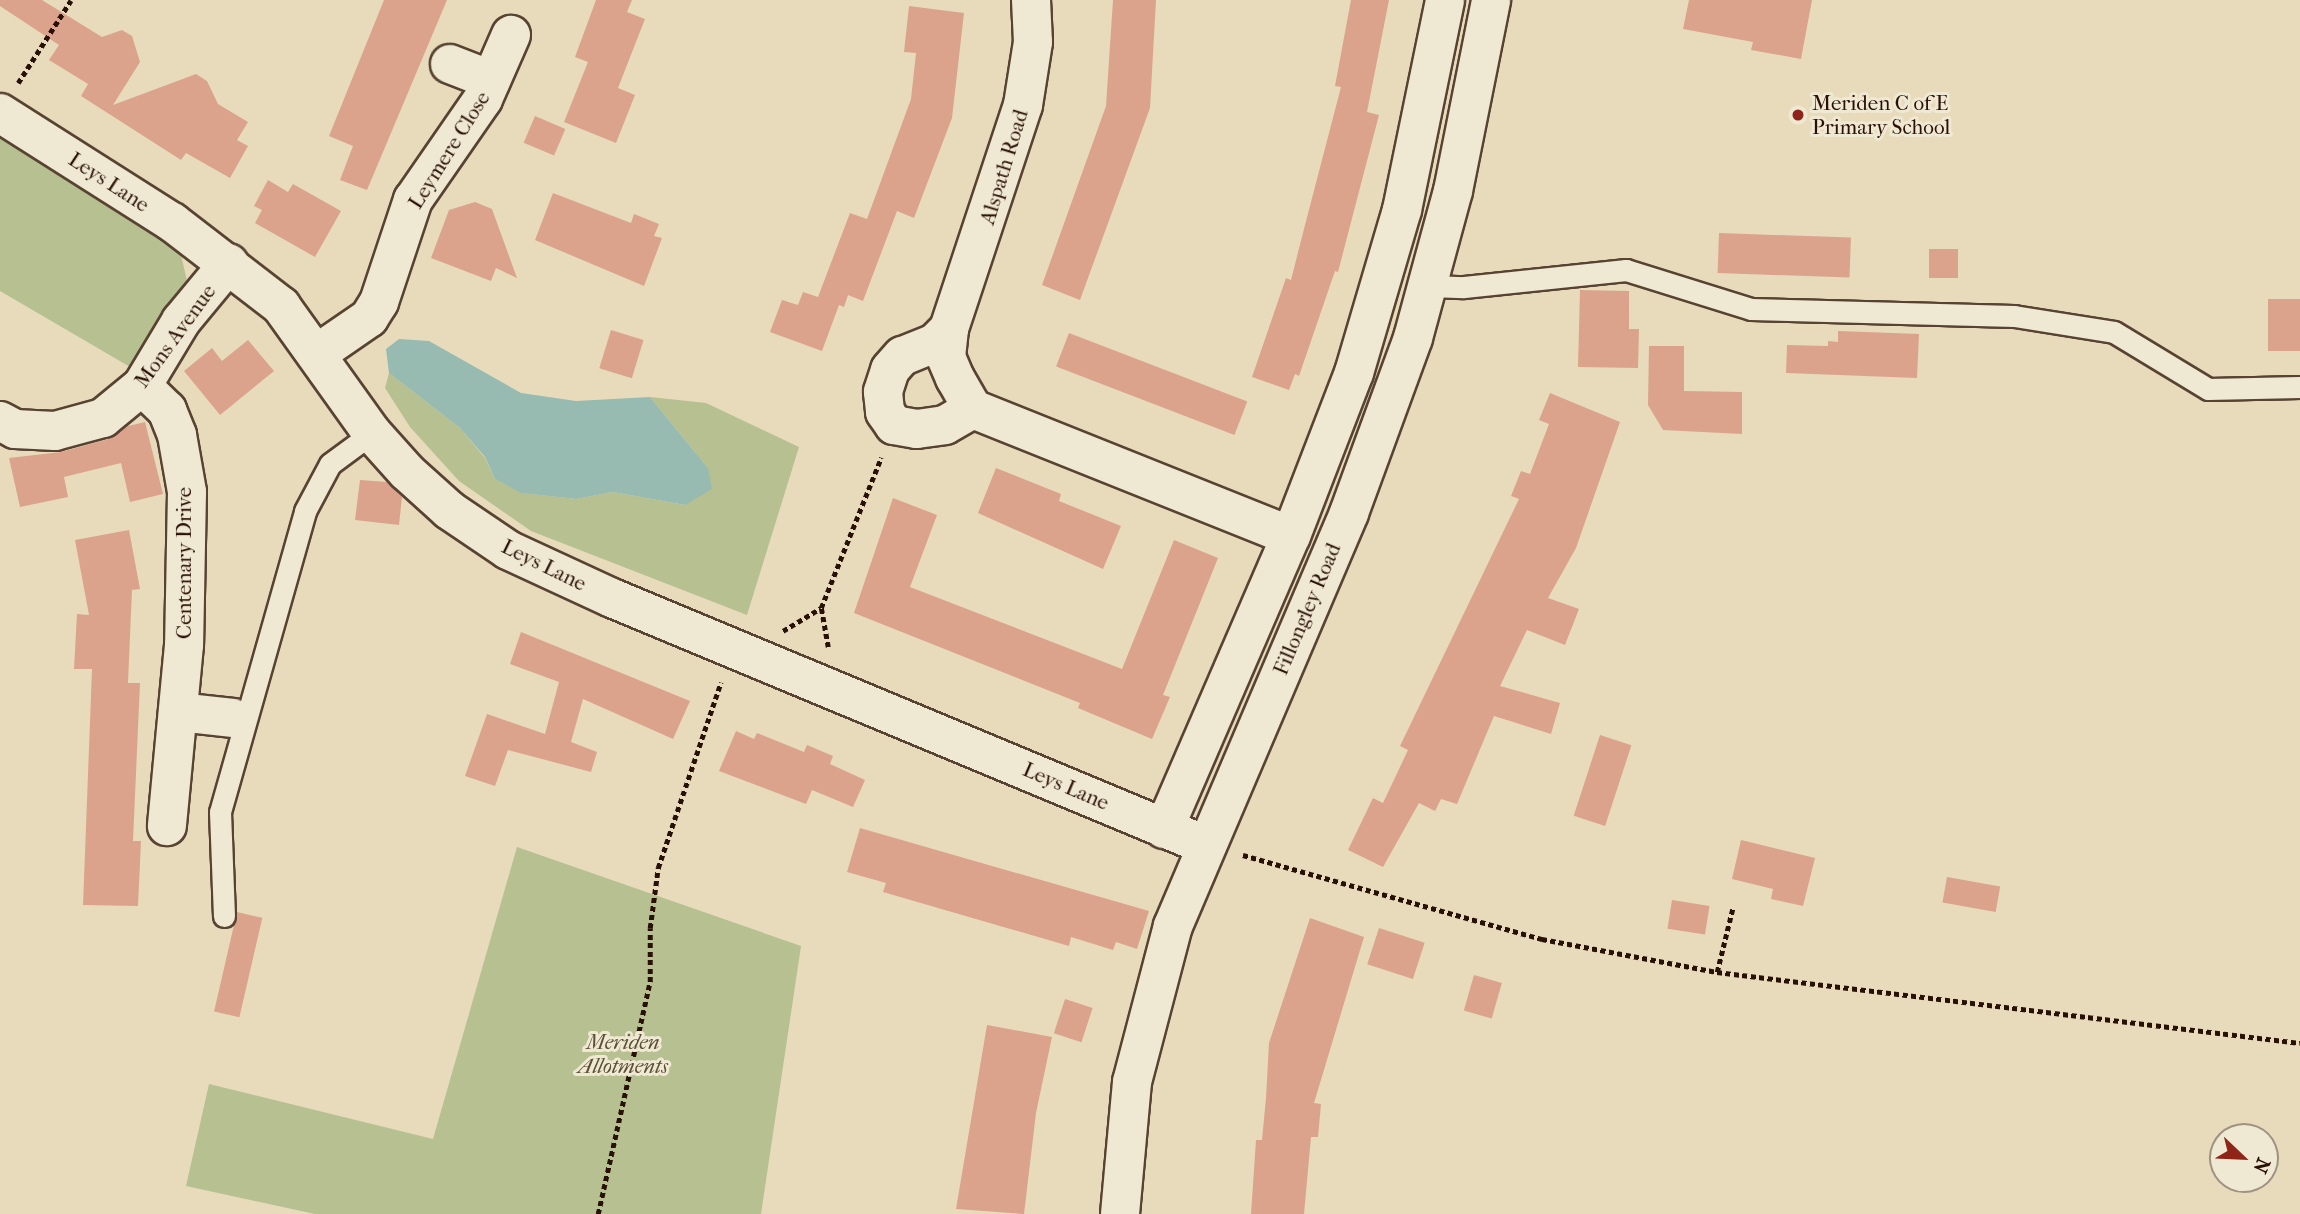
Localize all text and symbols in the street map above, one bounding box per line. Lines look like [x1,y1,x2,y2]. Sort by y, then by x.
street label: Leymere Close [403,87,495,213]
place label: Meriden C of E Primary School [1812,90,1950,140]
street label: Alspath Road [975,107,1033,227]
marker: Meriden C of E Primary School [1790,107,1806,123]
street label: Leys Lane [64,147,154,217]
street label: Mons Avenue [129,279,221,393]
street label: Centenary Drive [171,487,197,639]
street label: Leys Lane [498,534,590,596]
street label: Fillongley Road [1268,539,1346,679]
street label: Leys Lane [1019,757,1113,815]
park label: Meriden Allotments [578,1029,668,1079]
north arrow [2209,1123,2279,1193]
text: N [2249,1154,2274,1176]

